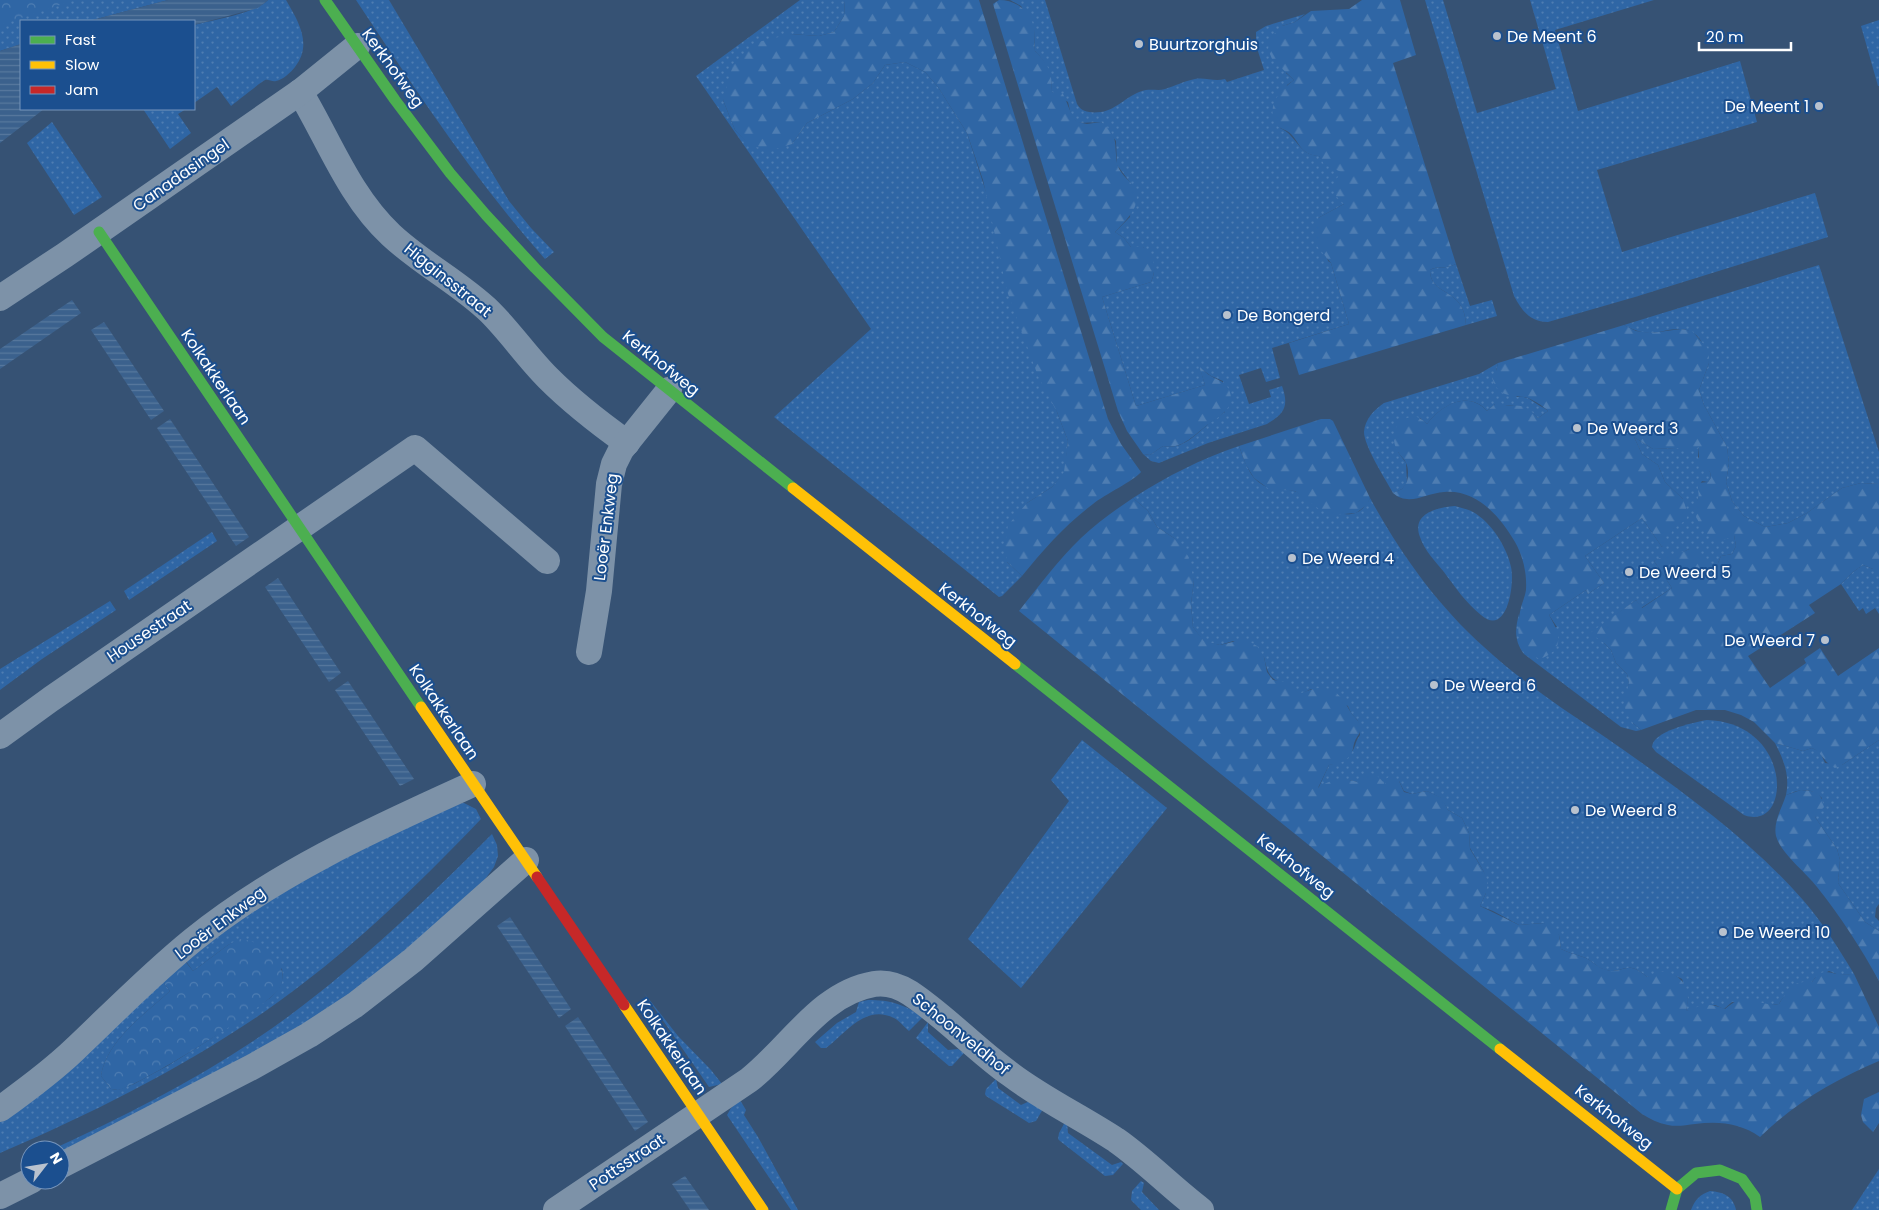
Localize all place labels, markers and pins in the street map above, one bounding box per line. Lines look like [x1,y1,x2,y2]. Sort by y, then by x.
place label: De Meent 6 [1507,25,1597,48]
marker: De Meent 6 [1491,30,1503,42]
place label: Buurtzorghuis [1149,33,1258,56]
marker: Buurtzorghuis [1133,38,1145,50]
place label: De Meent 1 [1724,95,1809,118]
marker: De Meent 1 [1813,100,1825,112]
place label: De Bongerd [1237,304,1330,327]
marker: De Bongerd [1221,309,1233,321]
place label: De Weerd 3 [1587,417,1678,440]
marker: De Weerd 3 [1571,422,1583,434]
place label: De Weerd 4 [1302,547,1394,570]
marker: De Weerd 4 [1286,552,1298,564]
place label: De Weerd 5 [1639,561,1731,584]
marker: De Weerd 5 [1623,566,1635,578]
place label: De Weerd 7 [1724,629,1815,652]
marker: De Weerd 7 [1819,634,1831,646]
place label: De Weerd 6 [1444,674,1536,697]
marker: De Weerd 6 [1428,679,1440,691]
place label: De Weerd 8 [1585,799,1677,822]
marker: De Weerd 8 [1569,804,1581,816]
place label: De Weerd 10 [1733,921,1830,944]
marker: De Weerd 10 [1717,926,1729,938]

